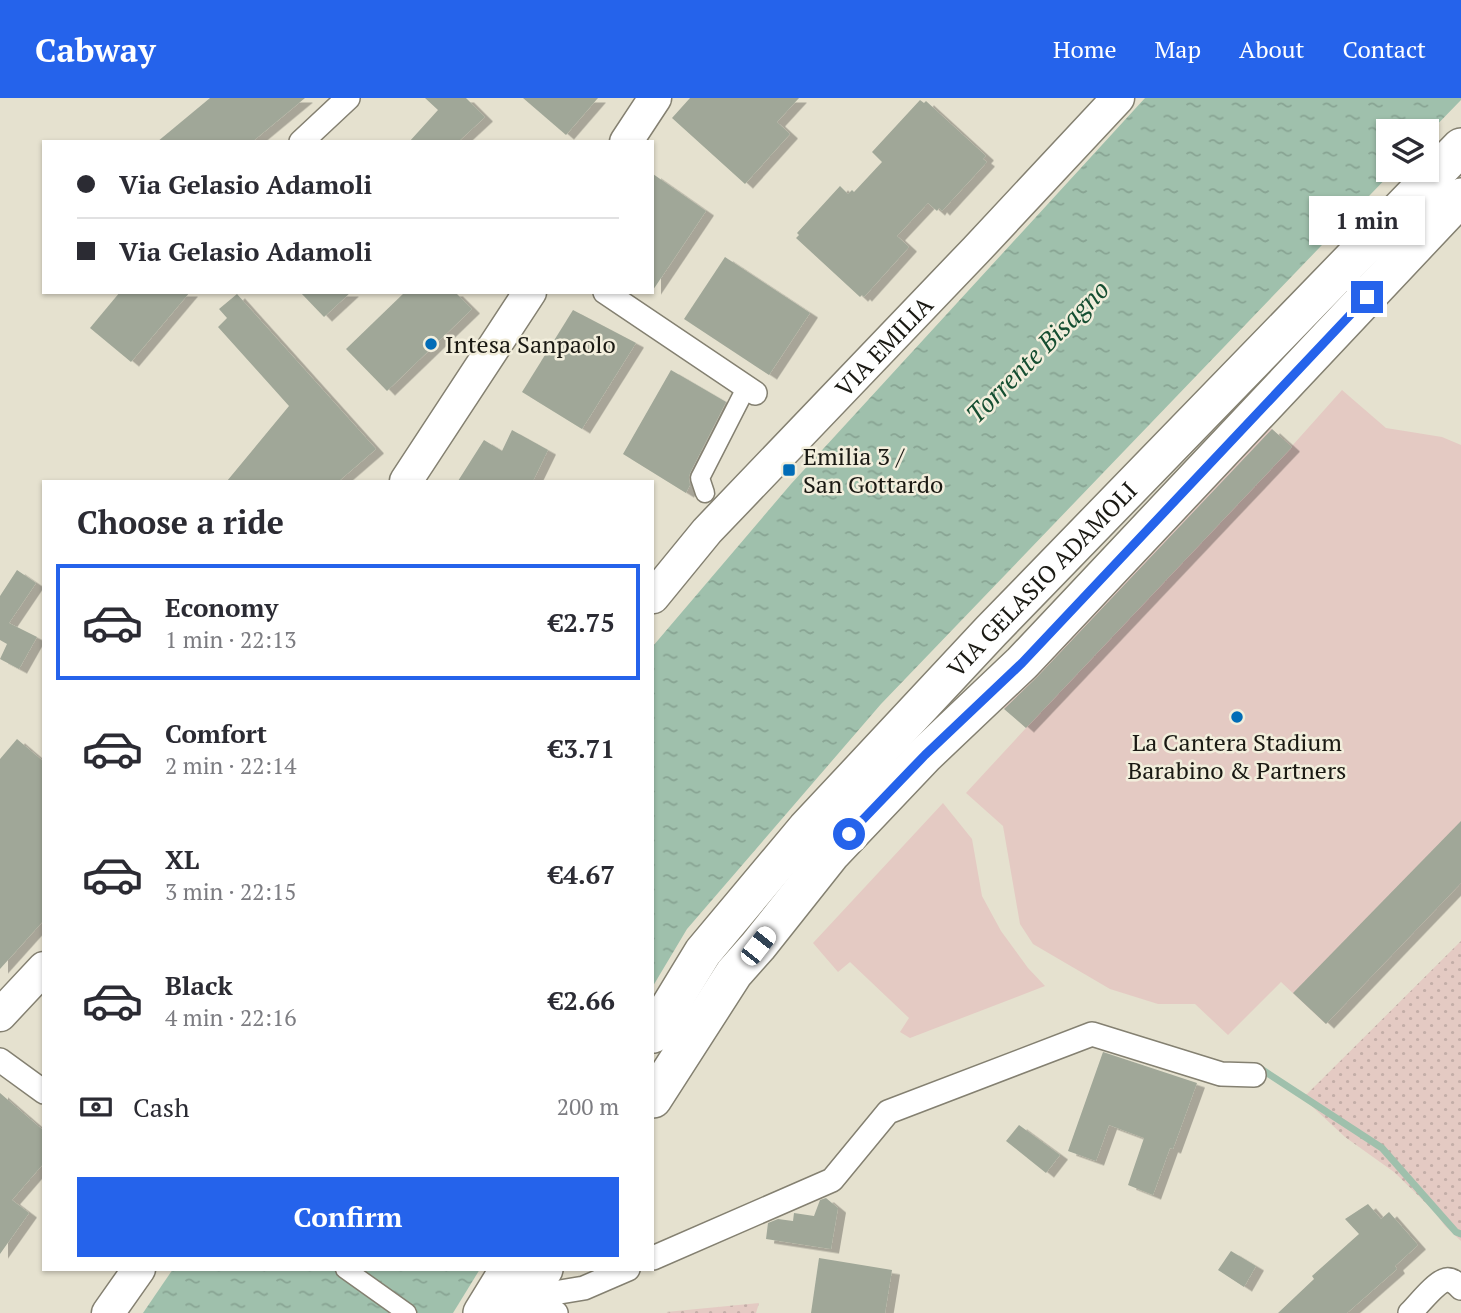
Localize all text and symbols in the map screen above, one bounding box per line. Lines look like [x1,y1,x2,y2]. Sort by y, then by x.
text: Cabway [35,28,156,71]
text: Home [1053,33,1117,65]
text: Map [1155,33,1201,65]
text: About [1239,33,1305,65]
text: Contact [1343,33,1426,65]
map controls [1376,119,1439,182]
button: layers [1376,119,1439,182]
text: Via Gelasio Adamoli [119,167,372,201]
callout: 1 min [1309,195,1425,244]
text: 1 min [1336,205,1398,236]
text: Via Gelasio Adamoli [119,234,372,268]
water label: Torrente Bisagno [958,272,1116,430]
route end [1351,281,1383,313]
street label: VIA EMILIA [828,289,940,404]
place label: Intesa Sanpaolo [445,328,616,360]
marker: Intesa Sanpaolo [423,336,439,352]
place label: Emilia 3 / San Gottardo [803,440,943,500]
marker: Emilia 3 / San Gottardo [781,462,797,478]
street label: VIA GELASIO ADAMOLI [940,475,1144,684]
text: Choose a ride [77,501,284,543]
text: Economy [165,590,278,624]
icon: car [81,591,144,654]
text: €2.75 [549,605,615,639]
text: 1 min · 22:13 [165,624,297,655]
marker: La Cantera Stadium Barabino & Partners [1229,709,1245,725]
text: Comfort [165,716,267,750]
icon: car [81,717,144,780]
place label: La Cantera Stadium Barabino & Partners [1127,726,1347,786]
text: €3.71 [549,731,615,765]
text: 2 min · 22:14 [165,750,297,781]
route start [833,818,865,850]
text: XL [165,842,199,876]
icon: car [81,843,144,906]
text: €4.67 [549,857,615,891]
text: 3 min · 22:15 [165,876,297,907]
car [737,923,780,969]
text: Black [165,968,233,1002]
icon: car [81,969,144,1032]
text: €2.66 [549,983,615,1017]
text: 4 min · 22:16 [165,1002,297,1033]
icon: cash [77,1088,115,1126]
text: Cash [133,1090,189,1124]
text: 200 m [557,1091,619,1122]
button: Confirm [77,1177,619,1257]

